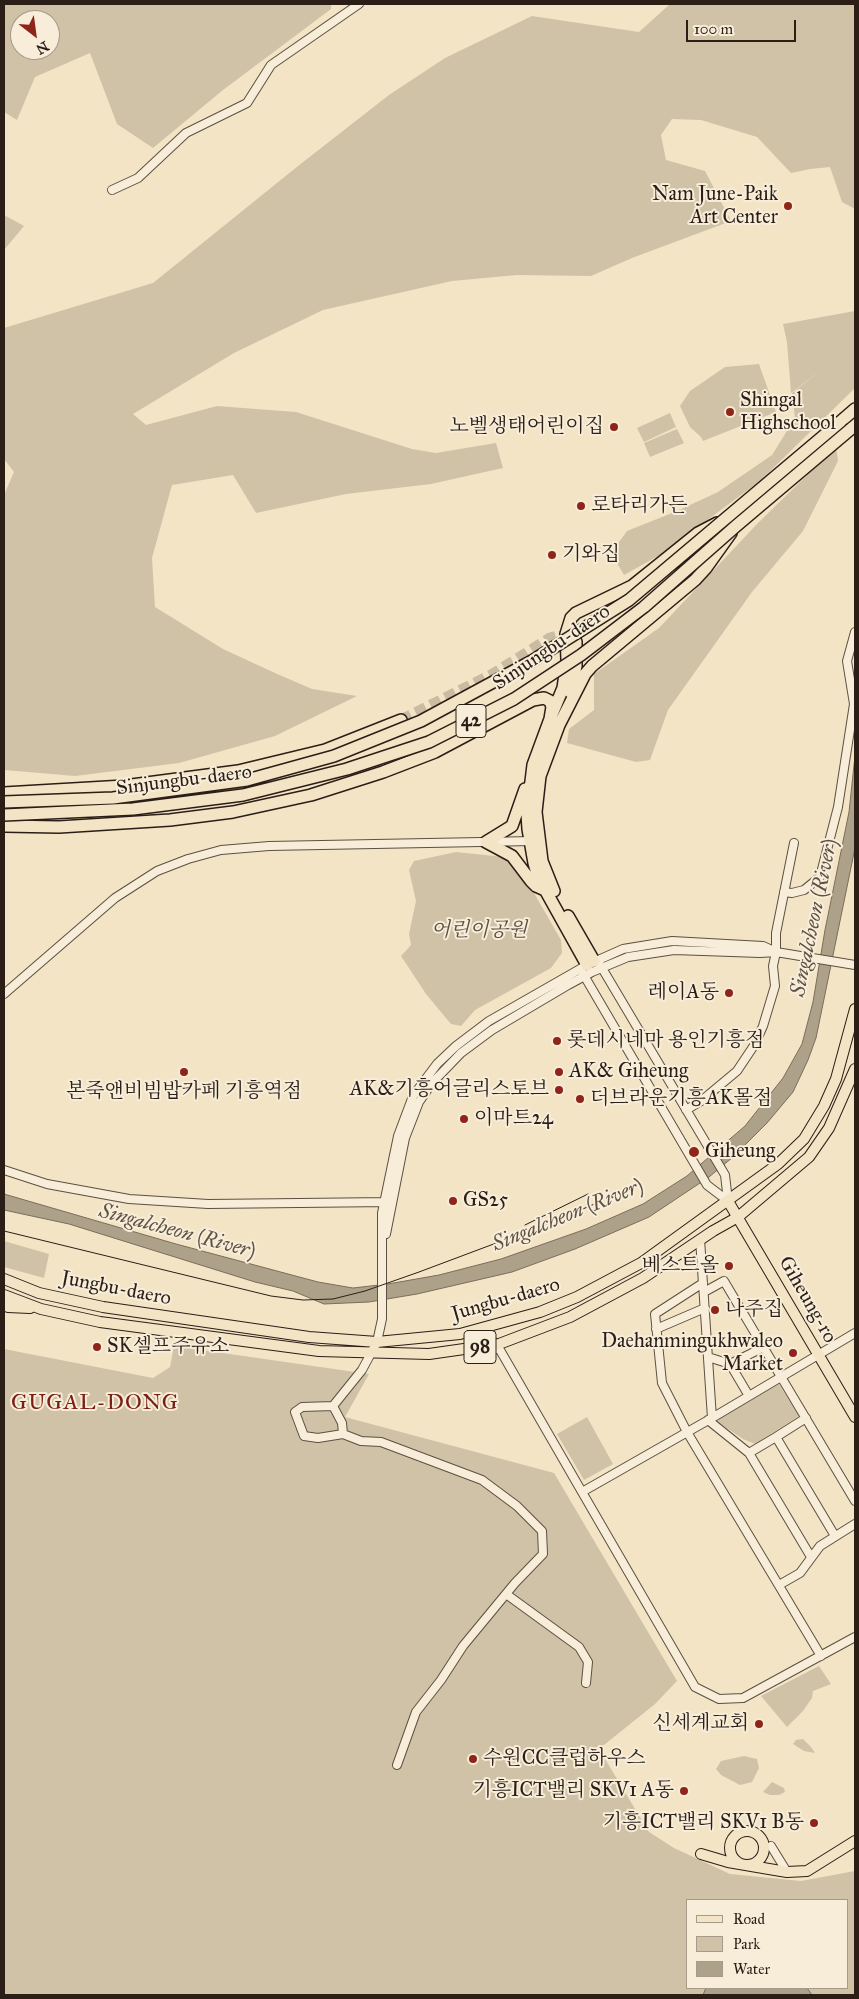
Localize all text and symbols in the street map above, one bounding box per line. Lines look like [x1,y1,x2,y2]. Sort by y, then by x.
north arrow [10,10,60,60]
scale bar [689,10,799,42]
text: 100 m [694,20,733,38]
text: N [33,37,52,58]
place label: Nam June-Paik Art Center [652,183,778,230]
marker: Nam June-Paik Art Center [782,200,794,212]
place label: Shingal Highschool [740,389,836,436]
marker: Shingal Highschool [724,406,736,418]
place label: 노벨생태어린이집 [449,415,604,439]
marker: 노벨생태어린이집 [608,421,620,433]
place label: 로타리가든 [591,494,688,518]
marker: 로타리가든 [575,500,587,512]
place label: 기와집 [562,543,620,567]
marker: 기와집 [546,549,558,561]
street label: Sinjungbu-daero [489,600,615,696]
road number: 42 [456,704,486,738]
street label: Sinjungbu-daero [115,761,253,801]
water label: Singalcheon (River) [786,837,844,999]
park label: 어린이공원 [431,919,527,943]
place label: 레이A동 [648,981,719,1005]
marker: 레이A동 [723,987,735,999]
place label: 롯데시네마 용인기흥점 [567,1029,765,1053]
marker: 롯데시네마 용인기흥점 [551,1035,563,1047]
place label: AK& Giheung [569,1060,688,1084]
marker: 본죽앤비빔밥카페 기흥역점 [178,1066,190,1078]
marker: AK& Giheung [553,1066,565,1078]
place label: AK&기흥어글리스토브 [350,1078,549,1102]
place label: 본죽앤비빔밥카페 기흥역점 [66,1080,302,1104]
marker: AK&기흥어글리스토브 [553,1084,565,1096]
place label: 더브라운기흥AK몰점 [590,1087,772,1111]
marker: 더브라운기흥AK몰점 [574,1093,586,1105]
place label: 이마트24 [474,1107,553,1131]
marker: 이마트24 [458,1113,470,1125]
place label: Giheung [705,1140,775,1164]
marker: Giheung [687,1145,701,1159]
water label: Singalcheon (River) [489,1174,647,1258]
place label: GS25 [463,1189,508,1213]
marker: GS25 [447,1195,459,1207]
water label: Singalcheon (River) [96,1199,258,1265]
street label: Giheung-ro [773,1252,841,1348]
place label: 베스트올 [642,1254,719,1278]
marker: 베스트올 [723,1260,735,1272]
street label: Jungbu-daero [59,1267,173,1311]
street label: Jungbu-daero [449,1273,563,1327]
place label: 나주집 [725,1298,783,1322]
marker: 나주집 [709,1304,721,1316]
road number: 98 [464,1330,496,1364]
place label: Daehanmingukhwaleo Market [601,1330,783,1377]
place label: SK셀프주유소 [107,1335,229,1359]
marker: SK셀프주유소 [91,1341,103,1353]
marker: Daehanmingukhwaleo Market [787,1347,799,1359]
district label: GUGAL-DONG [10,1391,180,1417]
place label: 신세계교회 [652,1712,749,1736]
marker: 신세계교회 [753,1718,765,1730]
place label: 수원CC클럽하우스 [483,1747,646,1771]
marker: 수원CC클럽하우스 [467,1753,479,1765]
place label: 기흥ICT밸리 SKV1 A동 [472,1779,674,1803]
marker: 기흥ICT밸리 SKV1 A동 [678,1785,690,1797]
place label: 기흥ICT밸리 SKV1 B동 [603,1811,804,1835]
marker: 기흥ICT밸리 SKV1 B동 [808,1817,820,1829]
legend [686,1899,849,1989]
text: Road [733,1910,765,1928]
text: Park [733,1935,760,1953]
text: Water [733,1960,770,1978]

